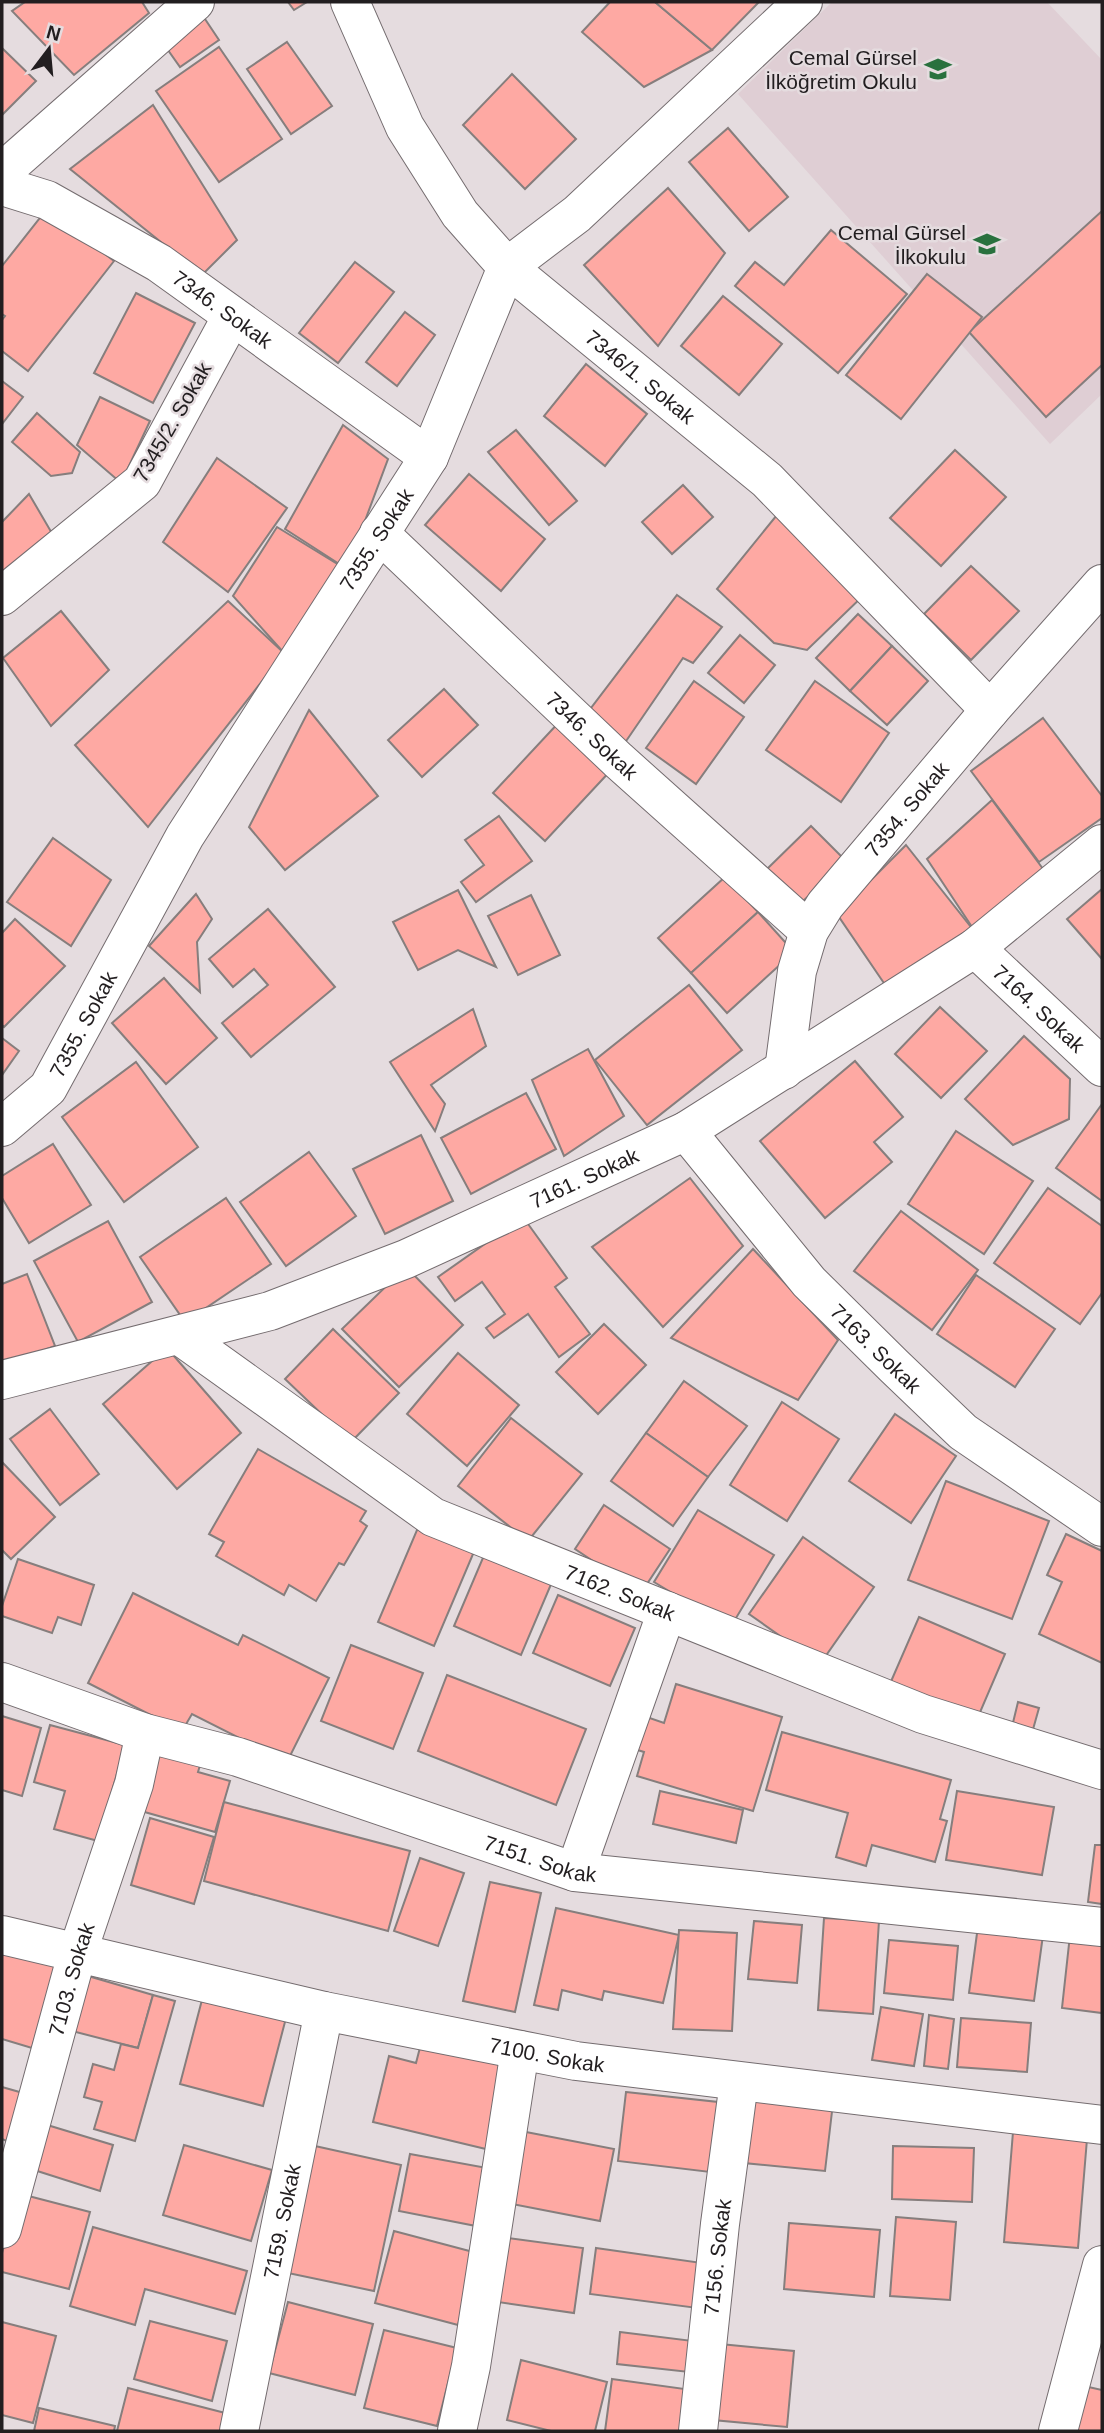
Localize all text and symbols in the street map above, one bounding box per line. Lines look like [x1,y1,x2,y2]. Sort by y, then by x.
north arrow [14,14,84,84]
text: N [44,21,63,45]
place label: Cemal Gürsel İlköğretim Okulu [765,46,917,93]
school or university icon: Cemal Gürsel İlköğretim Okulu [923,54,953,84]
place label: Cemal Gürsel İlkokulu [838,221,966,268]
school or university icon: Cemal Gürsel İlkokulu [972,229,1002,259]
street label: 7346. Sokak [168,265,277,352]
street label: 7346/1. Sokak [581,325,700,428]
street label: 7345/2. Sokak [128,358,216,486]
street label: 7355. Sokak [335,484,418,595]
street label: 7346. Sokak [542,687,643,784]
street label: 7354. Sokak [860,757,953,861]
street label: 7164. Sokak [989,960,1090,1057]
street label: 7355. Sokak [45,967,121,1081]
street label: 7161. Sokak [526,1143,642,1212]
street label: 7163. Sokak [826,1299,926,1398]
street label: 7162. Sokak [561,1560,679,1625]
street label: 7151. Sokak [481,1830,598,1886]
street label: 7103. Sokak [44,1919,98,2039]
street label: 7100. Sokak [487,2033,606,2076]
street label: 7159. Sokak [259,2161,304,2281]
street label: 7156. Sokak [699,2197,735,2316]

